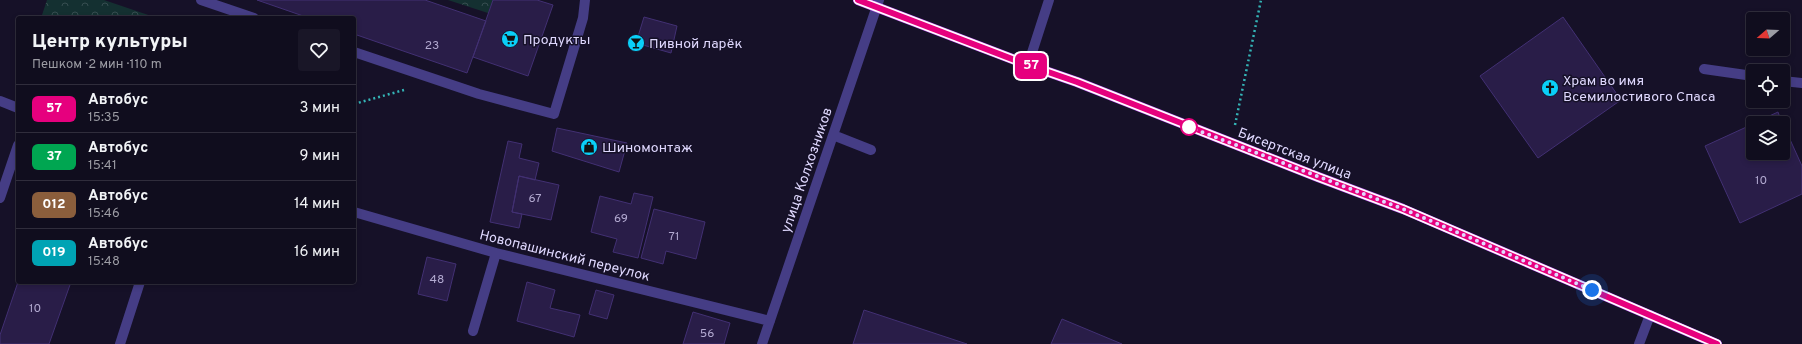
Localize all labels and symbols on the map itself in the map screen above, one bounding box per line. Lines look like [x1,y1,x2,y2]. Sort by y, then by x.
north arrow [1746,12,1790,56]
supermarket icon: Продукты [500,29,520,49]
place label: Продукты [523,32,590,49]
bar icon: Пивной ларёк [626,33,646,53]
place label: Пивной ларёк [649,36,742,53]
house number: 23 [425,38,439,54]
line badge: 57 [1013,53,1049,79]
place label: Храм во имя Всемилостивого Спаса [1563,73,1715,106]
church icon: Храм во имя Всемилостивого Спаса [1540,78,1560,98]
street label: улица Колхозников [778,106,837,235]
unlabelled marker [1180,118,1198,136]
street label: Бисертская улица [1235,125,1354,184]
shop icon: Шиномонтаж [579,137,599,157]
place label: Шиномонтаж [602,140,693,157]
house number: 10 [1755,173,1767,189]
house number: 67 [528,191,542,207]
house number: 69 [614,211,628,227]
street label: Новопашинский переулок [478,227,652,286]
house number: 71 [669,229,679,245]
house number: 48 [430,272,444,288]
your location [1582,280,1602,300]
house number: 10 [29,301,41,317]
house number: 56 [700,326,714,342]

